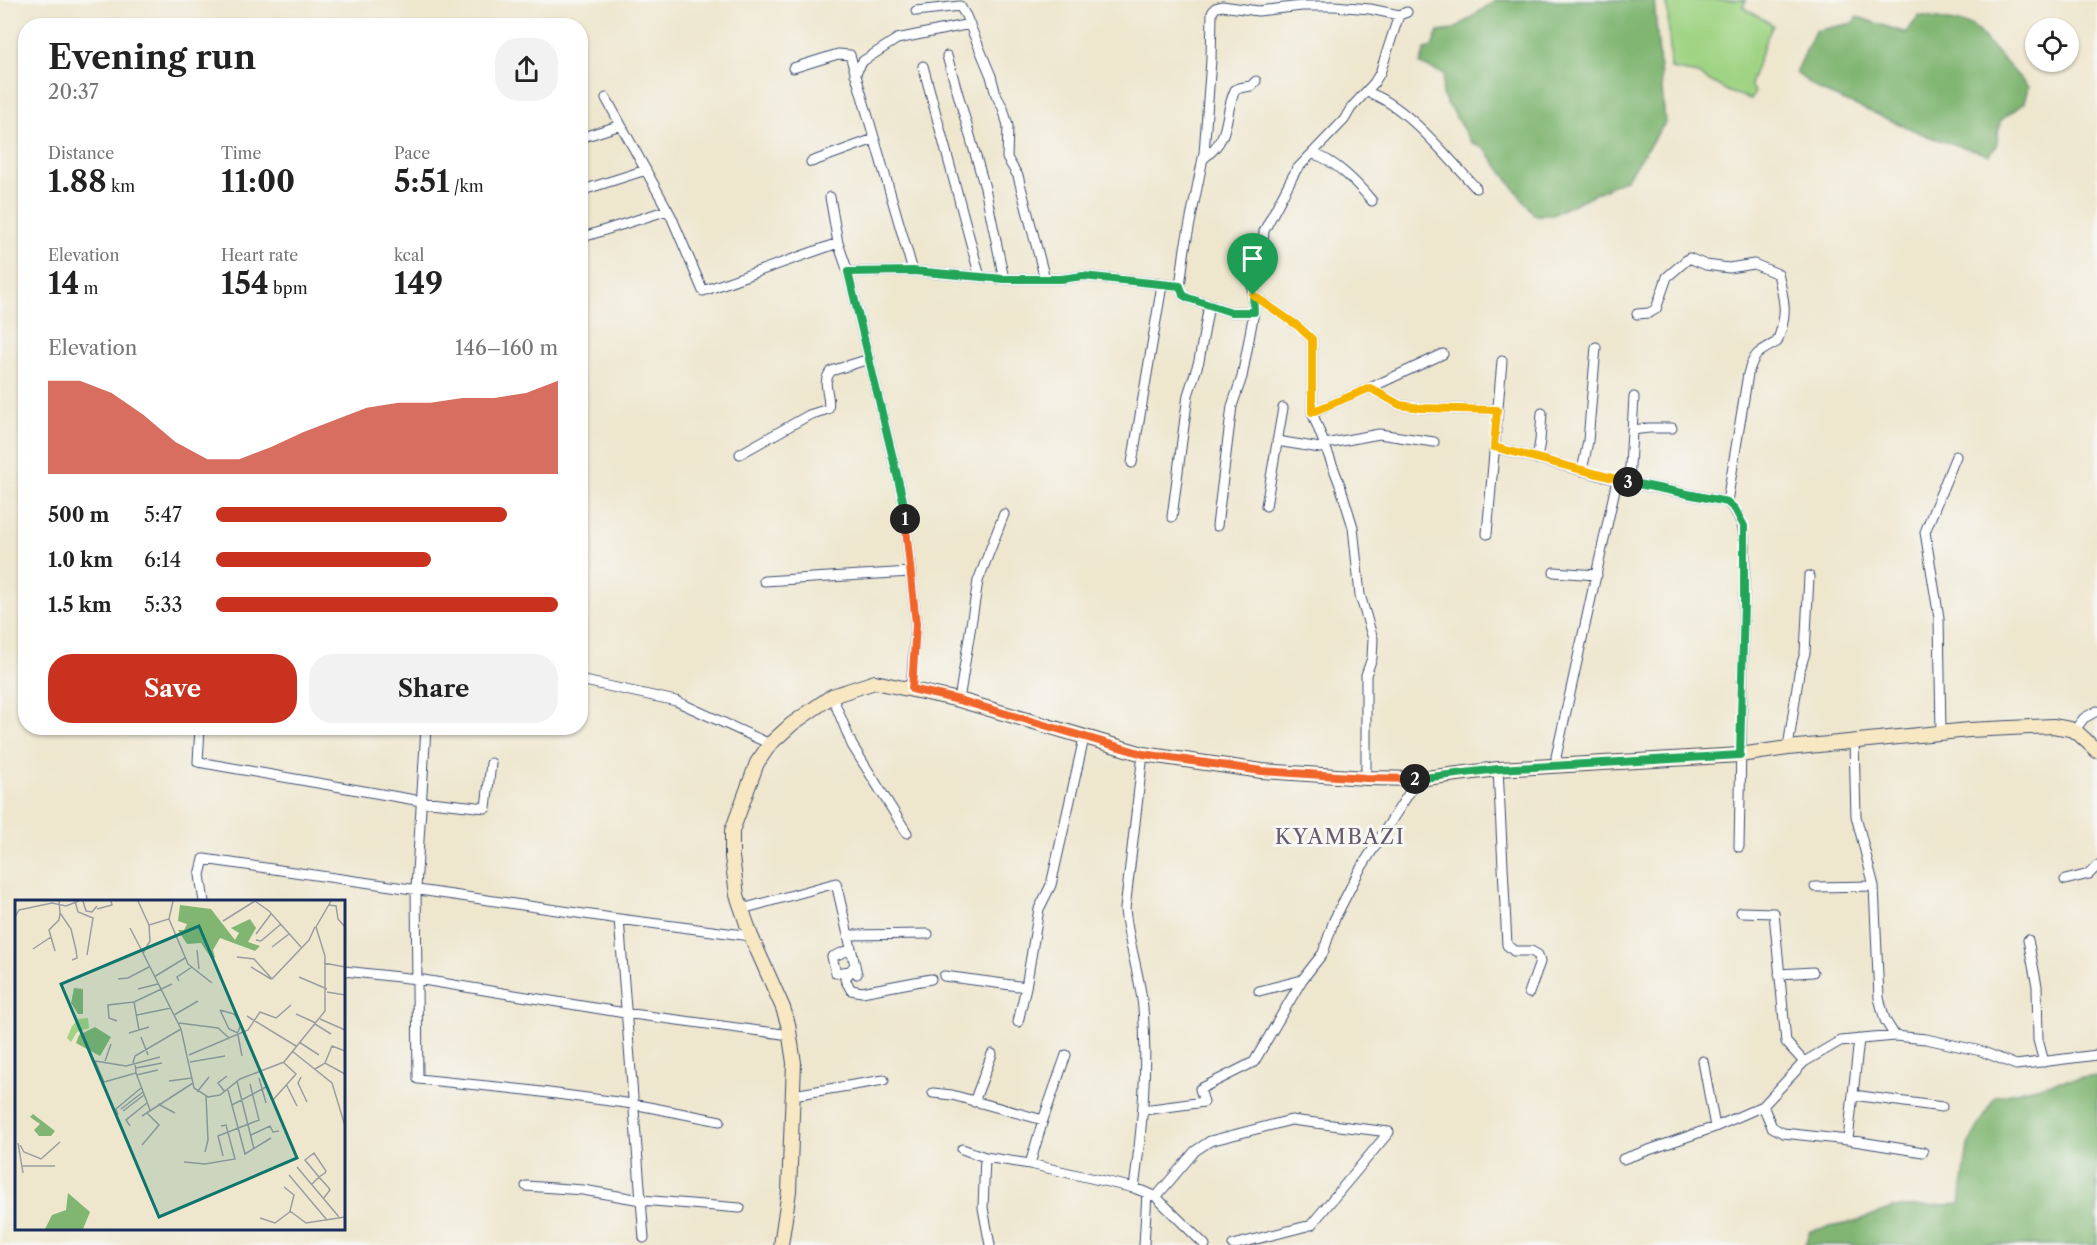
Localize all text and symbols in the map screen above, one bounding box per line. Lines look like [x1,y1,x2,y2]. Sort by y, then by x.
map controls [2025,18,2079,72]
button: locate [2025,18,2079,72]
text: Evening run [48,37,256,78]
button: share [495,38,558,101]
text: 20:37 [48,80,99,104]
text: Distance [48,143,114,163]
text: Time [221,143,261,163]
text: Pace [394,143,430,163]
text: 1.88 [48,163,107,200]
text: 11:00 [221,163,295,200]
text: 5:51 [394,163,450,200]
text: km [107,176,135,196]
text: /km [450,176,484,196]
pin [1227,233,1278,295]
icon: arrive [1236,242,1269,275]
text: Elevation [48,245,119,265]
text: Heart rate [221,245,298,265]
text: kcal [394,245,424,265]
text: 14 [48,265,79,302]
text: 154 [221,265,269,302]
text: 149 [394,265,443,302]
text: m [79,278,98,298]
text: bpm [269,278,308,298]
text: Elevation [48,336,137,360]
text: 146–160 m [455,336,558,360]
pin: 3 [1613,467,1643,497]
text: 3 [1623,472,1633,492]
text: 500 m [48,503,109,527]
text: 5:47 [144,503,182,527]
pin: 1 [890,504,920,534]
text: 1 [901,509,909,529]
text: 1.0 km [48,548,113,572]
text: 6:14 [144,548,181,572]
text: 1.5 km [48,593,112,617]
text: 5:33 [144,593,183,617]
button: Save [48,654,297,723]
button: Share [309,654,558,723]
pin: 2 [1400,764,1430,794]
text: 2 [1410,769,1420,789]
district label: KYAMBAZI [1275,824,1405,849]
inset map [15,900,345,1230]

